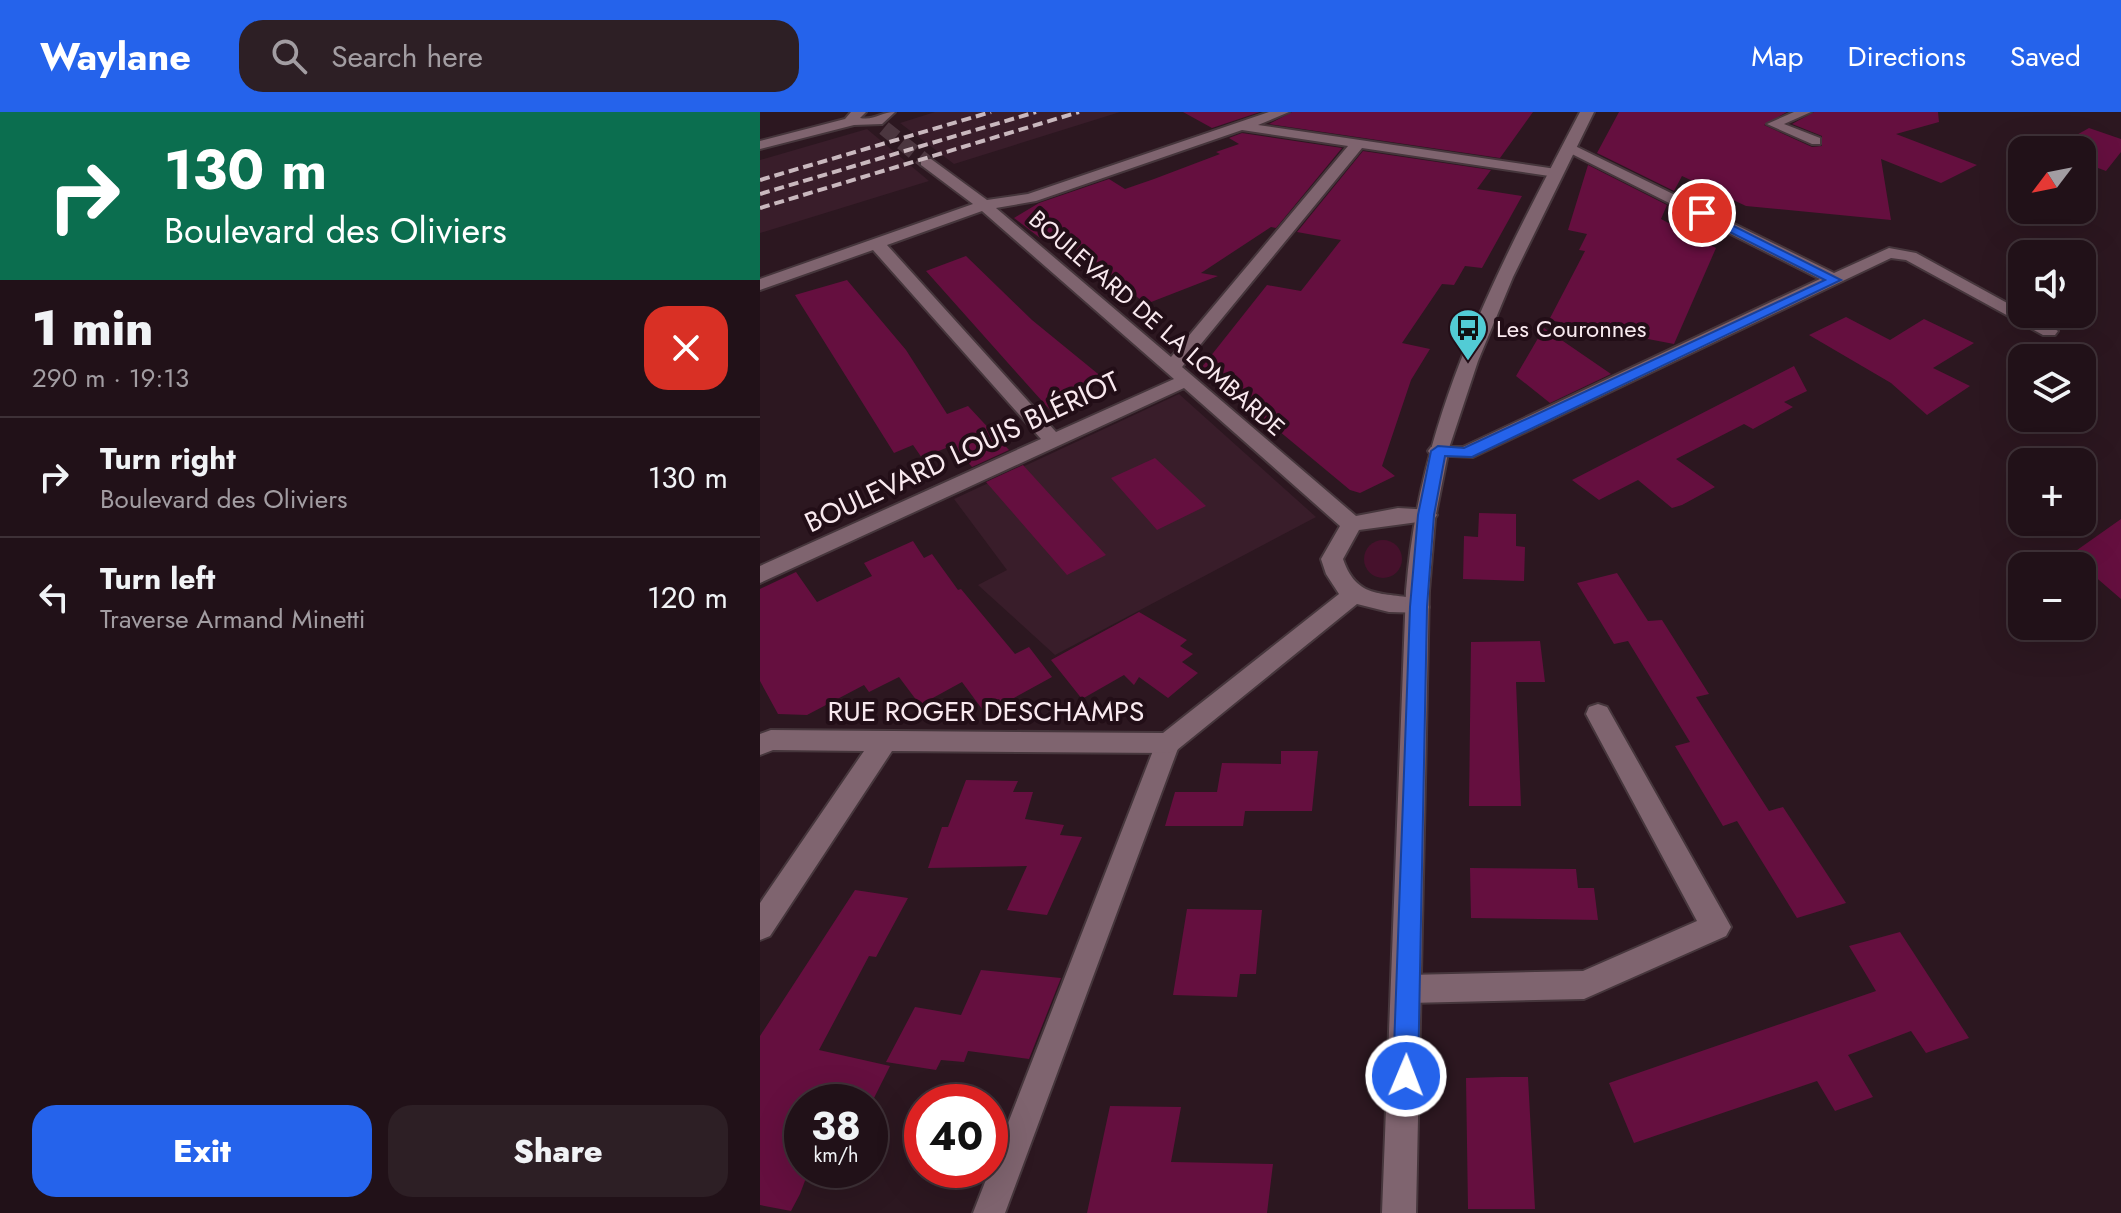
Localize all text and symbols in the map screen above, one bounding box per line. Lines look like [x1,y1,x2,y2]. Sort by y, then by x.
search box [239,20,799,92]
text: Waylane [40,29,191,84]
icon: search [267,34,311,78]
text: Search here [331,35,483,78]
text: Map [1751,36,1803,77]
text: Directions [1847,36,1966,77]
text: Saved [2010,36,2081,77]
text: 130 m [164,129,327,210]
north arrow [2008,136,2096,224]
map controls [2008,136,2096,640]
icon: right [32,144,136,248]
pin [1668,179,1736,247]
icon: arrive [1680,191,1724,235]
street label: BOULEVARD DE LA LOMBARDE [1021,202,1293,444]
text: Boulevard des Oliviers [164,204,507,256]
button: sound [2008,240,2096,328]
text: 1 min [32,294,153,363]
button: close [644,306,728,390]
bus stop icon: Les Couronnes [1447,307,1489,362]
place label: Les Couronnes [1496,311,1646,346]
button: layers [2008,344,2096,432]
text: 290 m · 19:13 [32,359,189,397]
street label: BOULEVARD LOUIS BLÉRIOT [798,361,1126,543]
text: Turn right [100,437,236,480]
button: + [2008,448,2096,536]
icon: right [32,455,76,499]
text: 130 m [648,456,728,499]
text: Boulevard des Oliviers [100,480,348,518]
button: − [2008,552,2096,640]
text: Turn left [100,557,215,600]
icon: left [32,575,76,619]
text: 120 m [647,576,728,619]
text: Traverse Armand Minetti [100,600,366,638]
street label: RUE ROGER DESCHAMPS [828,691,1144,732]
position arrow [1364,1034,1448,1118]
speed limit sign: 40 [904,1084,1008,1188]
text: 38 [811,1097,861,1155]
button: Exit [32,1105,372,1197]
button: Share [388,1105,728,1197]
text: km/h [813,1141,859,1170]

